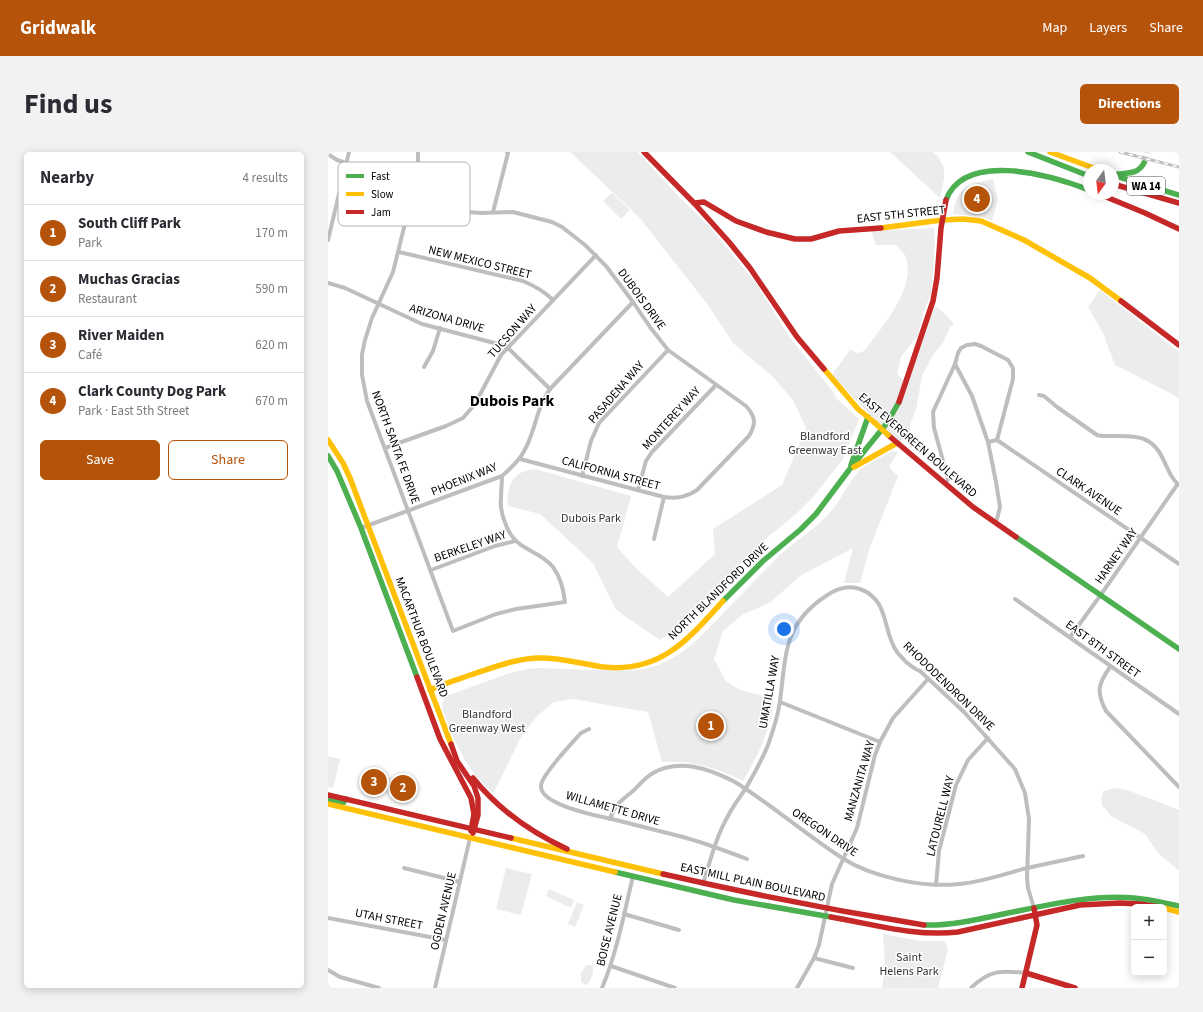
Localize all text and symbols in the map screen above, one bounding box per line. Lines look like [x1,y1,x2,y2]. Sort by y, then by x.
text: Gridwalk [20,15,96,42]
text: Map [1042,18,1067,38]
text: Layers [1089,18,1127,38]
text: Share [1149,18,1183,38]
text: Find us [24,84,112,124]
button: Directions [1080,84,1179,124]
legend [338,162,470,226]
north arrow [1083,164,1119,200]
text: Nearby [40,166,94,190]
text: 4 results [243,169,288,187]
text: Fast [371,169,390,184]
road number: WA 14 [1127,177,1165,195]
pin: 4 [964,184,990,214]
text: Slow [371,187,394,202]
street label: EAST 5TH STREET [856,201,947,228]
text: Jam [371,205,391,220]
text: South Cliff Park [78,213,181,234]
text: 1 [50,224,56,242]
text: 170 m [255,224,288,242]
text: Park [78,234,102,252]
street label: NEW MEXICO STREET [427,241,534,284]
street label: DUBOIS DRIVE [614,265,670,333]
text: Muchas Gracias [78,269,180,290]
text: 2 [50,280,56,298]
text: 590 m [255,280,288,298]
text: Restaurant [78,290,137,308]
street label: ARIZONA DRIVE [407,300,486,337]
street label: TUCSON WAY [484,300,541,362]
text: River Maiden [78,325,164,346]
text: 3 [50,336,56,354]
text: 620 m [255,336,288,354]
text: Café [78,346,102,364]
street label: PASADENA WAY [585,357,648,427]
text: Clark County Dog Park [78,381,226,402]
street label: MONTEREY WAY [638,383,705,454]
street label: NORTH SANTA FE DRIVE [367,388,424,506]
street label: EAST EVERGREEN BOULEVARD [855,389,981,502]
district label: Dubois Park [470,390,555,412]
text: 4 [50,392,56,410]
text: 670 m [255,392,288,410]
text: Park · East 5th Street [78,402,189,420]
park label: Blandford Greenway East [788,428,862,459]
button: Save [40,440,160,480]
button: Share [168,440,288,480]
street label: CALIFORNIA STREET [560,452,663,495]
street label: PHOENIX WAY [429,458,500,500]
street label: CLARK AVENUE [1052,463,1125,520]
park label: Dubois Park [561,510,621,527]
street label: HARNEY WAY [1091,525,1142,588]
street label: BERKELEY WAY [432,526,509,567]
street label: NORTH BLANDFORD DRIVE [664,539,772,644]
street label: MACARTHUR BOULEVARD [391,574,452,700]
street label: EAST 8TH STREET [1062,616,1144,683]
your location [774,619,794,639]
street label: RHODODENDRON DRIVE [899,638,998,735]
street label: UMATILLA WAY [755,654,784,730]
park label: Blandford Greenway West [449,706,525,737]
pin: 1 [698,711,724,741]
street label: MANZANITA WAY [840,739,879,823]
pin: 3 [361,767,387,797]
pin: 2 [390,773,416,803]
street label: LATOURELL WAY [922,774,959,858]
street label: WILLAMETTE DRIVE [564,787,662,830]
street label: OREGON DRIVE [788,804,861,861]
street label: EAST MILL PLAIN BOULEVARD [679,859,827,906]
street label: OGDEN AVENUE [426,870,461,952]
street label: BOISE AVENUE [592,892,627,968]
map controls [1131,904,1167,976]
button: + [1131,904,1167,940]
street label: UTAH STREET [353,905,425,935]
button: − [1131,940,1167,976]
park label: Saint Helens Park [879,949,939,980]

